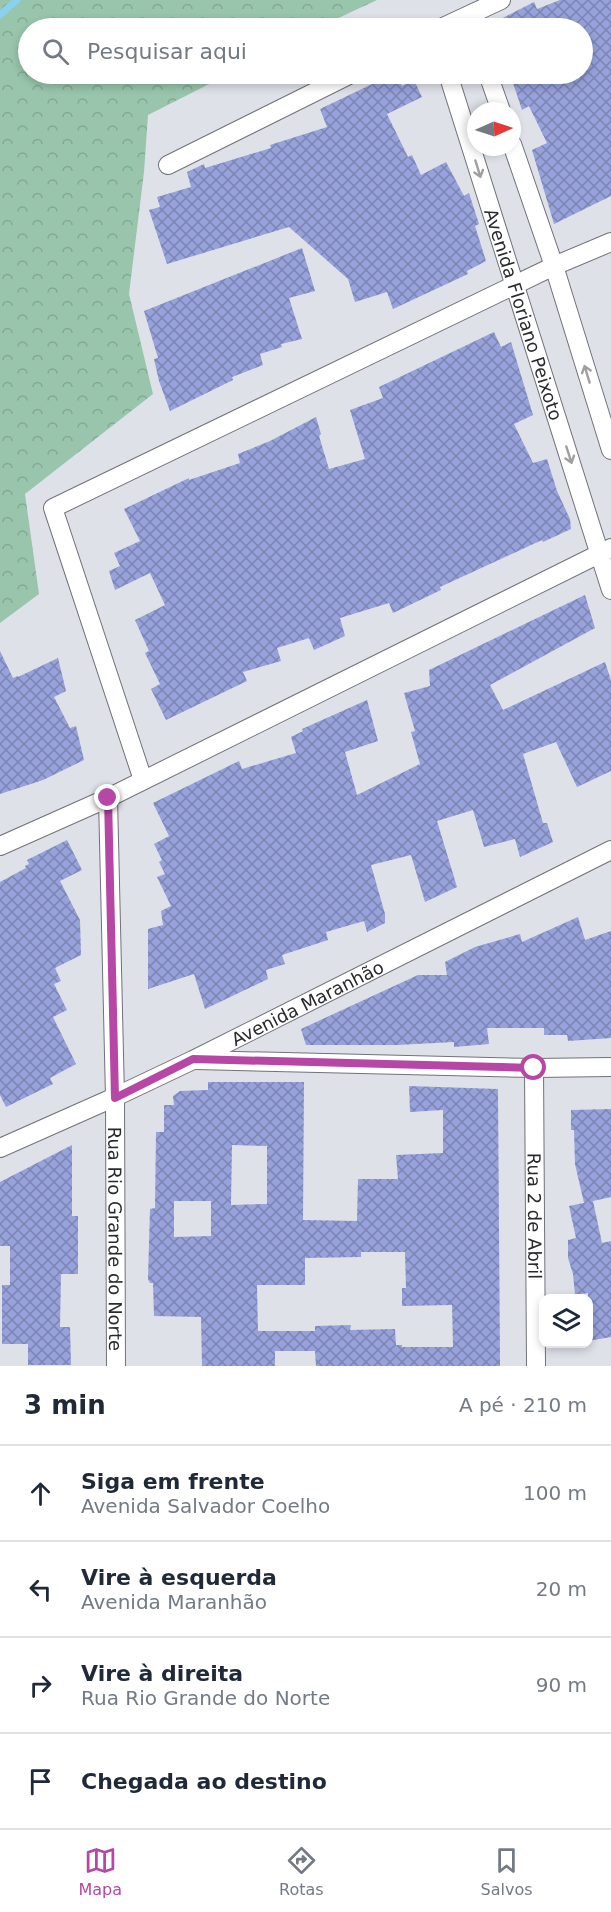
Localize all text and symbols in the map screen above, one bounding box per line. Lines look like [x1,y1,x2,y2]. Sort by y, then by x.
search box [18,18,593,84]
icon: search [39,35,72,68]
text: Pesquisar aqui [87,39,247,64]
north arrow [467,102,521,156]
one-way arrow [473,159,484,178]
street label: Avenida Floriano Peixoto [481,206,567,423]
one-way arrow [581,365,592,384]
one-way arrow [564,445,575,464]
route end [94,784,120,810]
street label: Avenida Maranhão [228,956,387,1050]
route start [520,1054,546,1080]
street label: Rua Rio Grande do Norte [105,1127,126,1351]
street label: Rua 2 de Abril [524,1153,546,1279]
map controls [539,1294,593,1348]
button: layers [539,1294,593,1348]
text: 3 min [24,1390,106,1420]
text: A pé · 210 m [459,1393,587,1417]
text: Siga em frente [81,1469,265,1494]
icon: ahead [24,1477,57,1510]
text: 100 m [523,1481,587,1505]
text: Avenida Salvador Coelho [81,1494,330,1518]
text: Vire à esquerda [81,1565,277,1590]
icon: left [24,1573,57,1606]
text: 20 m [536,1577,587,1601]
text: Avenida Maranhão [81,1590,267,1614]
text: Vire à direita [81,1661,243,1686]
icon: right [24,1669,57,1702]
text: 90 m [536,1673,587,1697]
text: Rua Rio Grande do Norte [81,1686,330,1710]
icon: arrive [24,1765,57,1798]
text: Chegada ao destino [81,1769,327,1794]
tab: Mapa [78,1844,122,1899]
tab: Rotas [279,1844,324,1899]
tab: Salvos [481,1844,533,1899]

